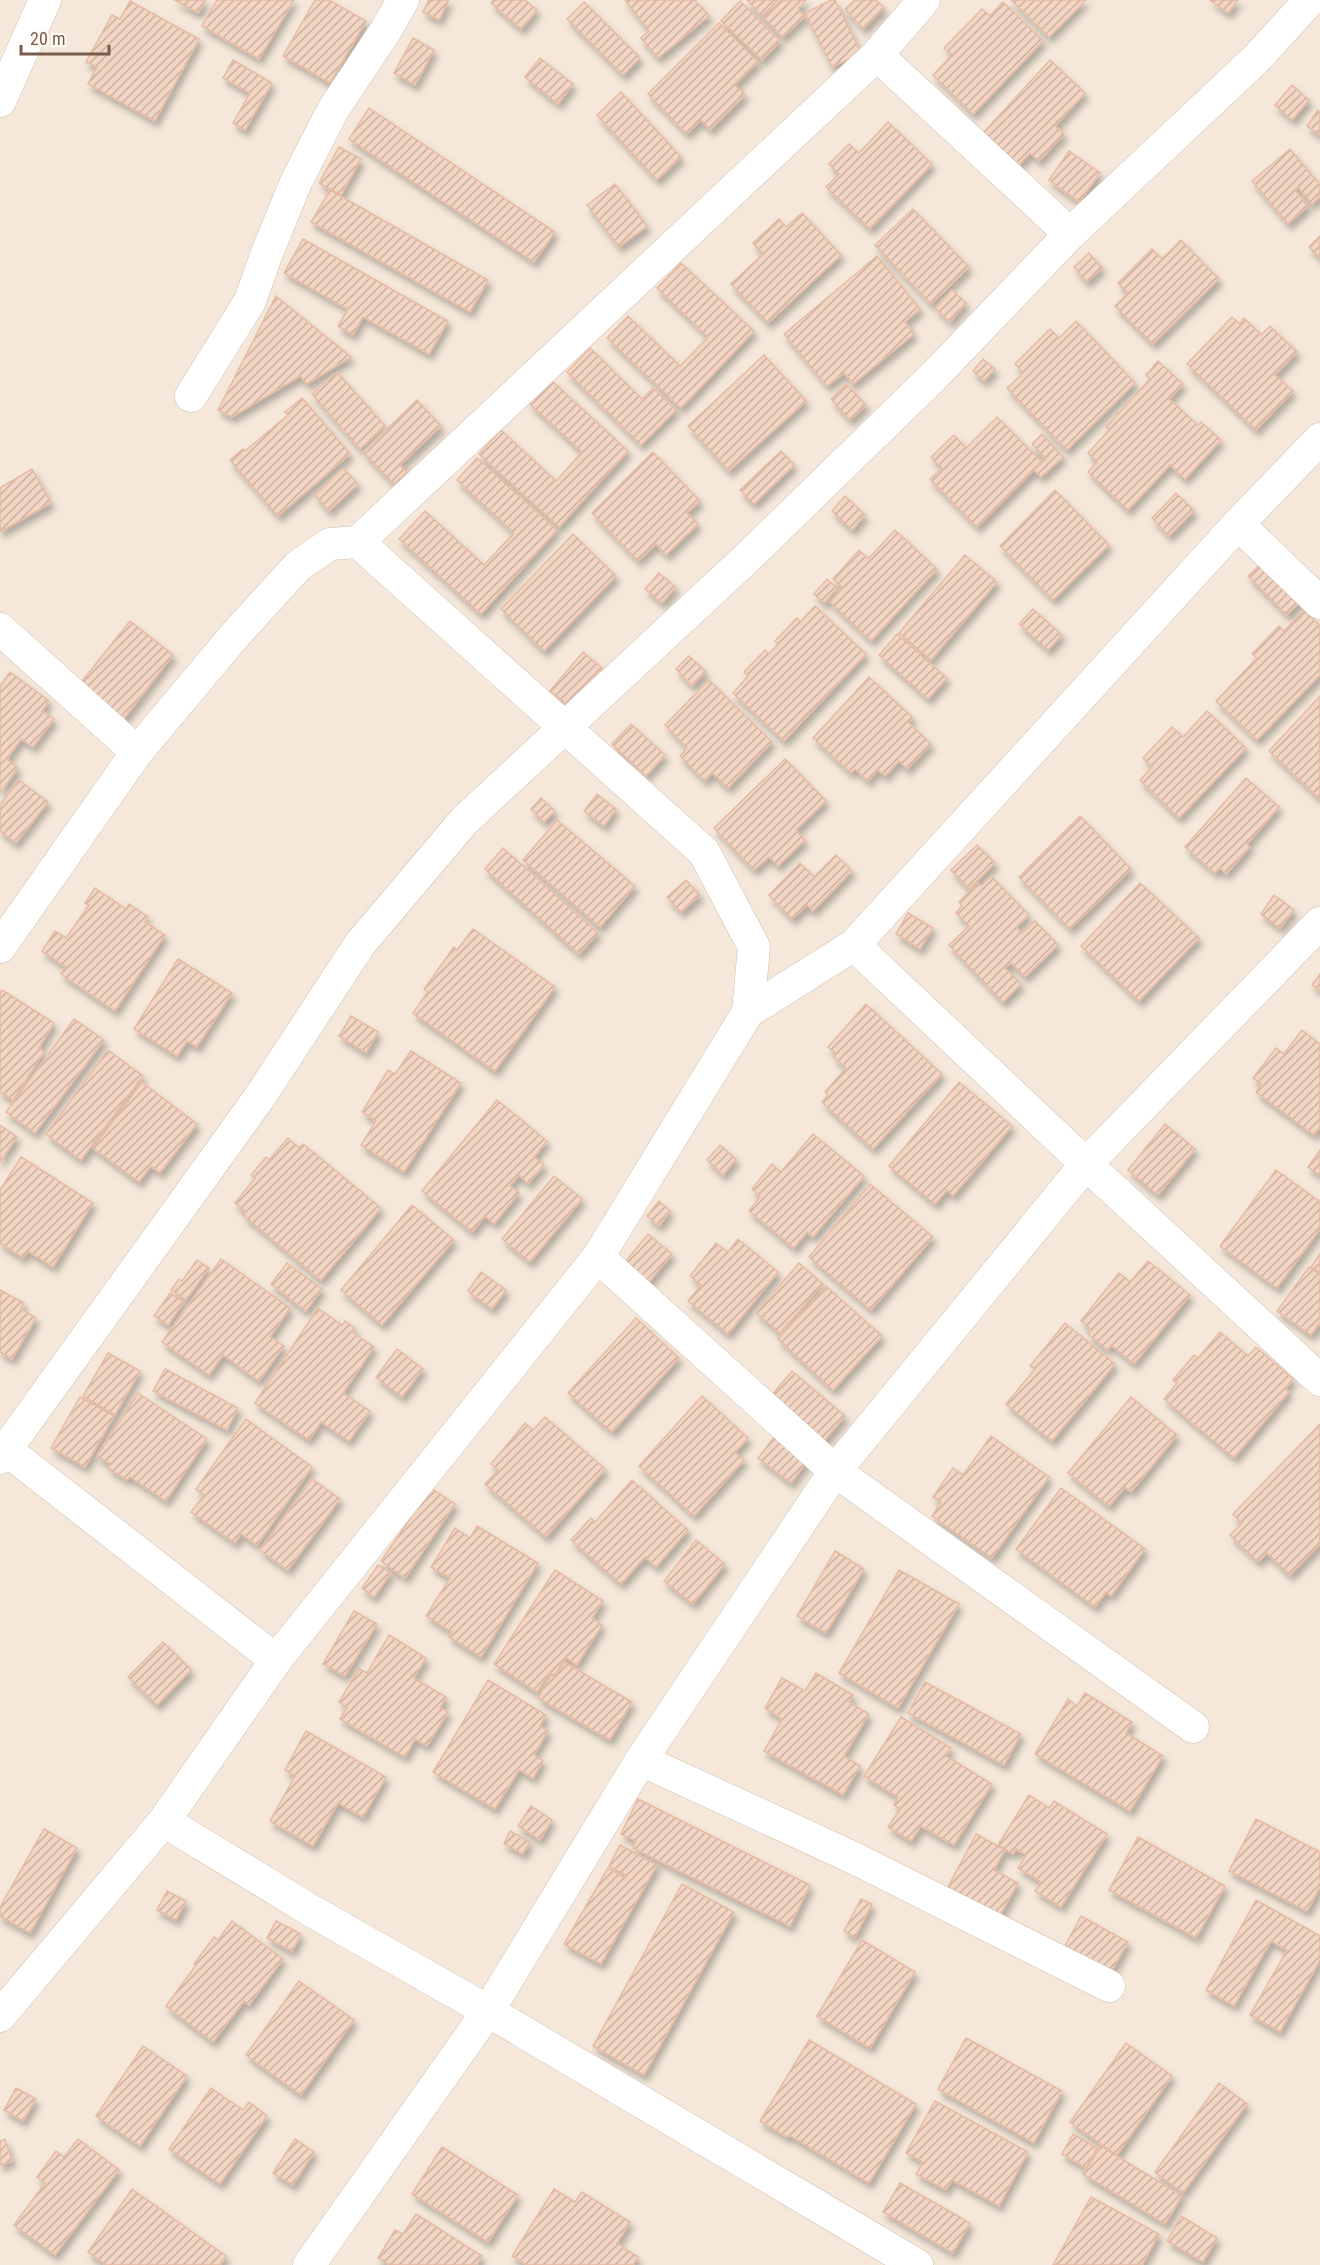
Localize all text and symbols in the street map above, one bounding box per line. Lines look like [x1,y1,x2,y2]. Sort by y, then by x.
scale bar [21,18,110,56]
text: 20 m [30,28,65,49]

